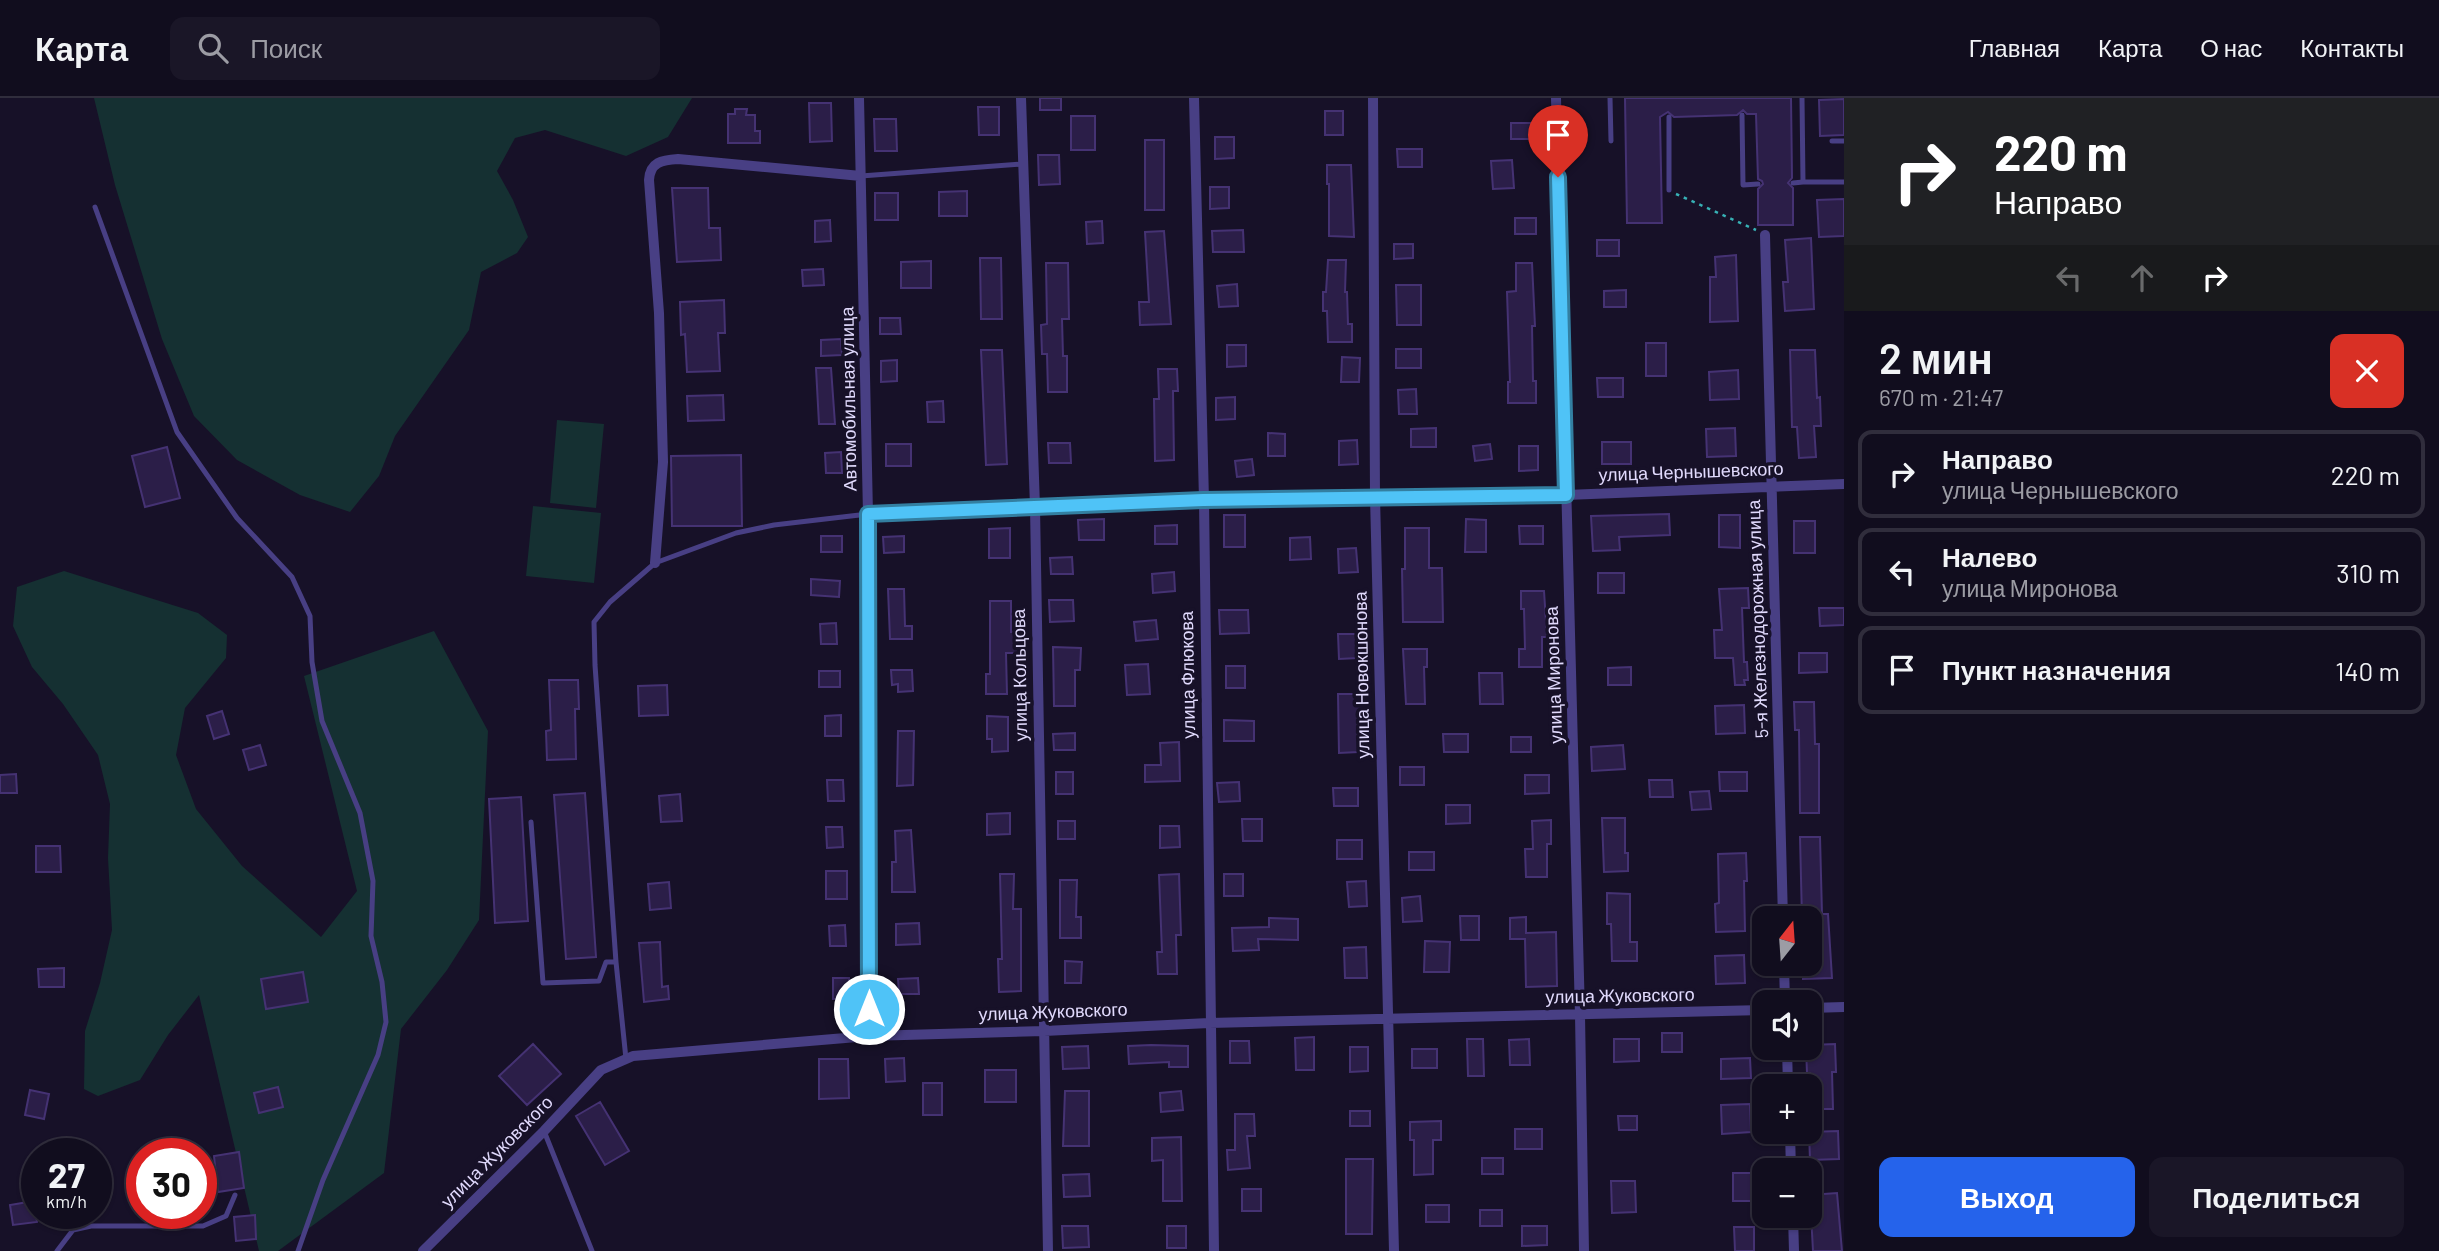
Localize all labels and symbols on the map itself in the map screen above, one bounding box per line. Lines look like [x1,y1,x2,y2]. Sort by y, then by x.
pin [1528,105,1588,177]
street label: Автомобильная улица [835,306,861,492]
street label: улица Чернышевского [1598,457,1784,485]
street label: 5-я Железнодорожная улица [1742,498,1772,739]
street label: улица Новокшонова [1349,590,1373,759]
street label: улица Миронова [1540,605,1566,744]
street label: улица Кольцова [1007,608,1031,741]
street label: улица Флюкова [1175,610,1199,739]
north arrow [1752,906,1822,976]
position arrow [832,972,906,1046]
street label: улица Жуковского [1545,983,1695,1007]
street label: улица Жуковского [978,997,1128,1025]
street label: улица Жуковского [436,1091,557,1212]
speed limit sign: 30 [126,1138,217,1229]

